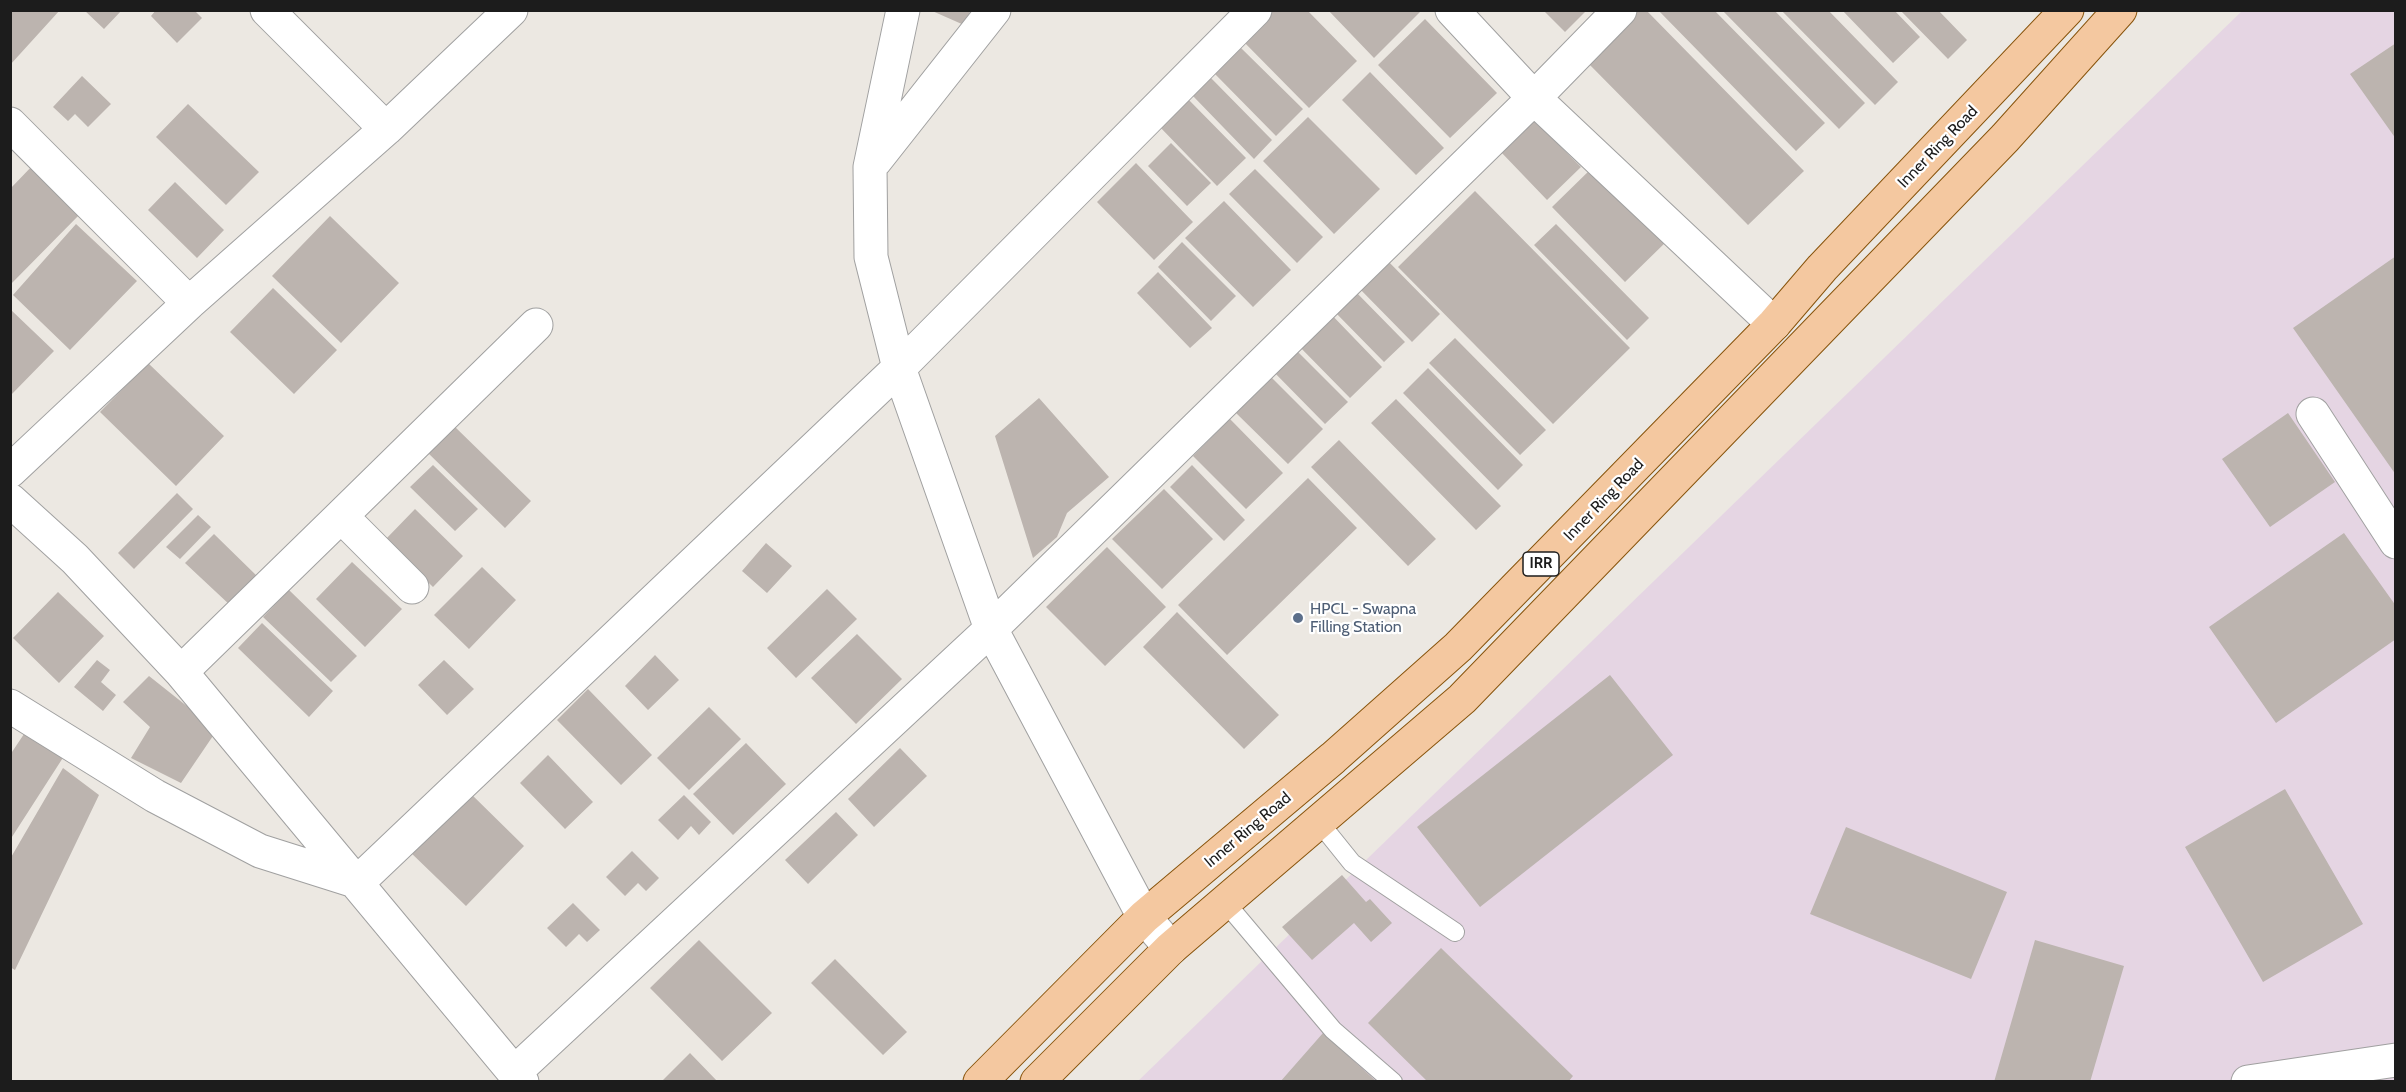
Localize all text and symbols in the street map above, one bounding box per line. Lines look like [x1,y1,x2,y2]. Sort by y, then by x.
street label: Inner Ring Road [1894,102,1982,192]
street label: Inner Ring Road [1560,455,1648,545]
road number: IRR [1523,552,1559,576]
place label: HPCL - Swapna Filling Station [1310,599,1416,637]
marker: HPCL - Swapna Filling Station [1291,611,1305,625]
street label: Inner Ring Road [1201,788,1295,872]

